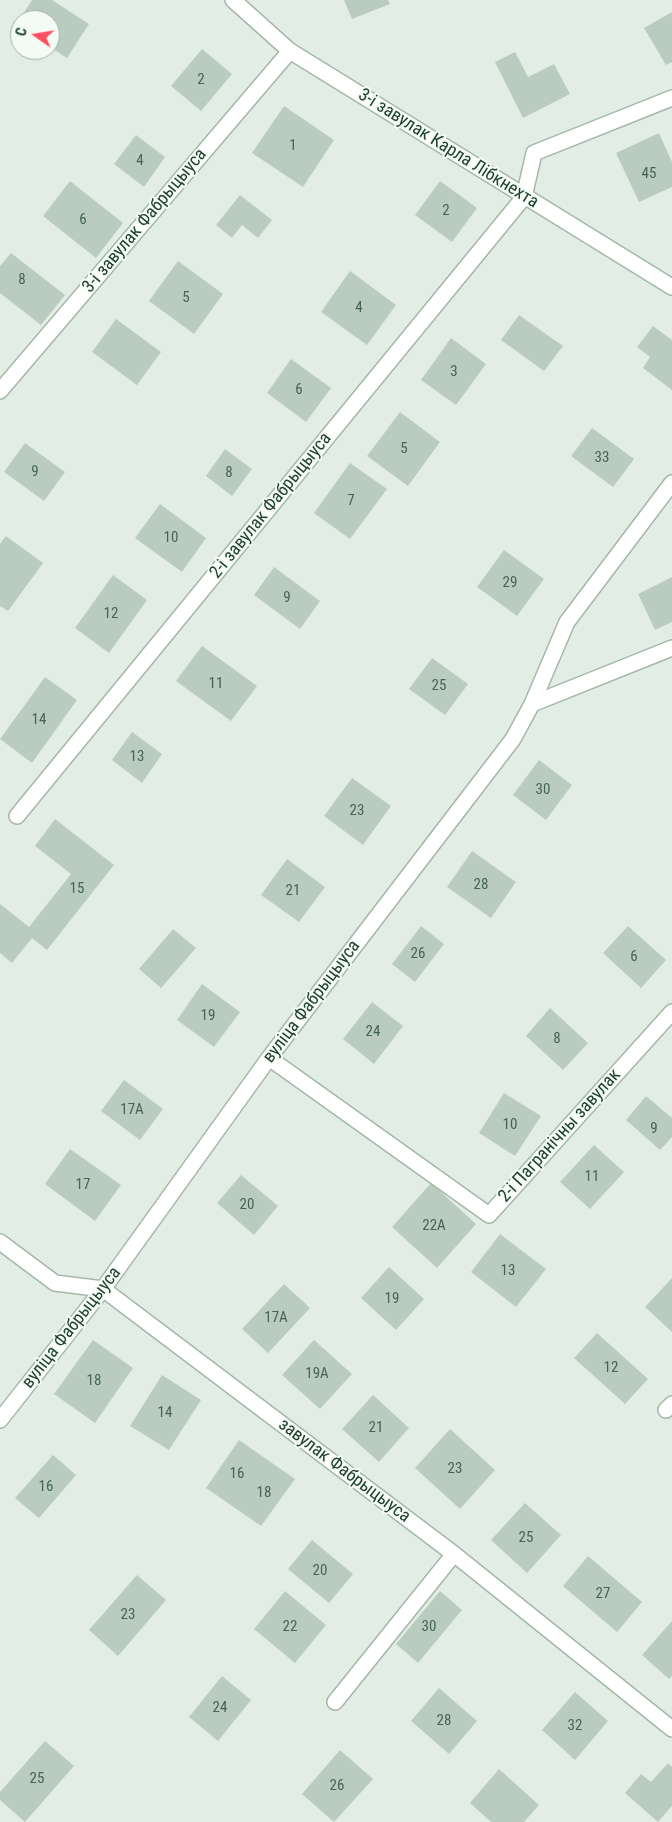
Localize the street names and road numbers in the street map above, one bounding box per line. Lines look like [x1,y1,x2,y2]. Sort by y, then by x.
street label: 3-і завулак Карла Лібкнехта [354,85,542,213]
street label: 3-і завулак Фабрыцыуса [78,145,212,297]
street label: 2-і завулак Фабрыцыуса [206,429,336,583]
street label: вуліца Фабрыцыуса [259,936,365,1068]
street label: 2-і Пагранічны завулак [494,1065,626,1207]
street label: вуліца Фабрыцыуса [18,1263,126,1393]
street label: завулак Фабрыцыуса [274,1414,414,1528]

